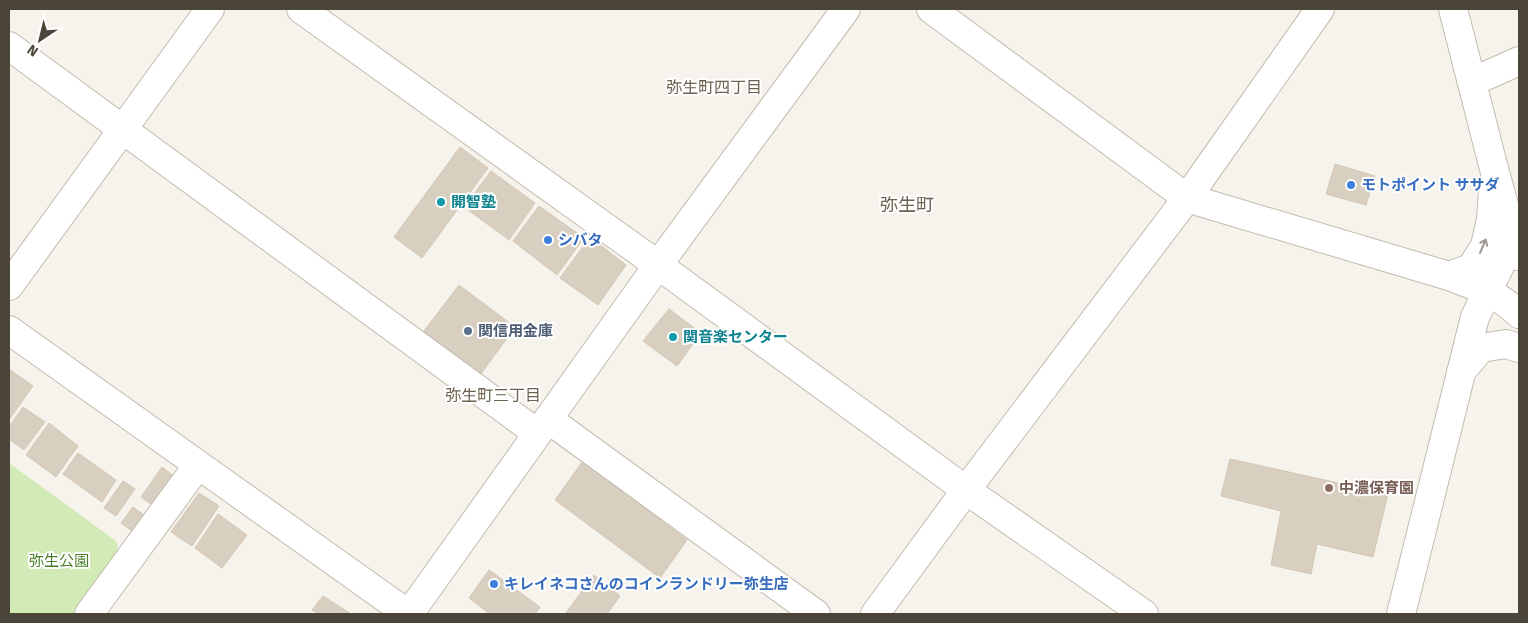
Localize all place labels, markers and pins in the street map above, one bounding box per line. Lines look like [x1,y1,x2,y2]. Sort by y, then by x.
place label: モトポイント ササダ [1361,176,1500,194]
marker: モトポイント ササダ [1345,179,1357,191]
place label: 開智塾 [451,193,496,211]
marker: 開智塾 [435,196,447,208]
place label: シバタ [558,231,603,249]
marker: シバタ [542,234,554,246]
place label: 関信用金庫 [478,322,553,340]
marker: 関信用金庫 [462,325,474,337]
place label: 関音楽センター [683,328,788,346]
marker: 関音楽センター [667,331,679,343]
place label: 中濃保育園 [1339,479,1414,497]
marker: 中濃保育園 [1323,482,1335,494]
place label: キレイネコさんのコインランドリー弥生店 [504,575,789,593]
marker: キレイネコさんのコインランドリー弥生店 [488,578,500,590]

